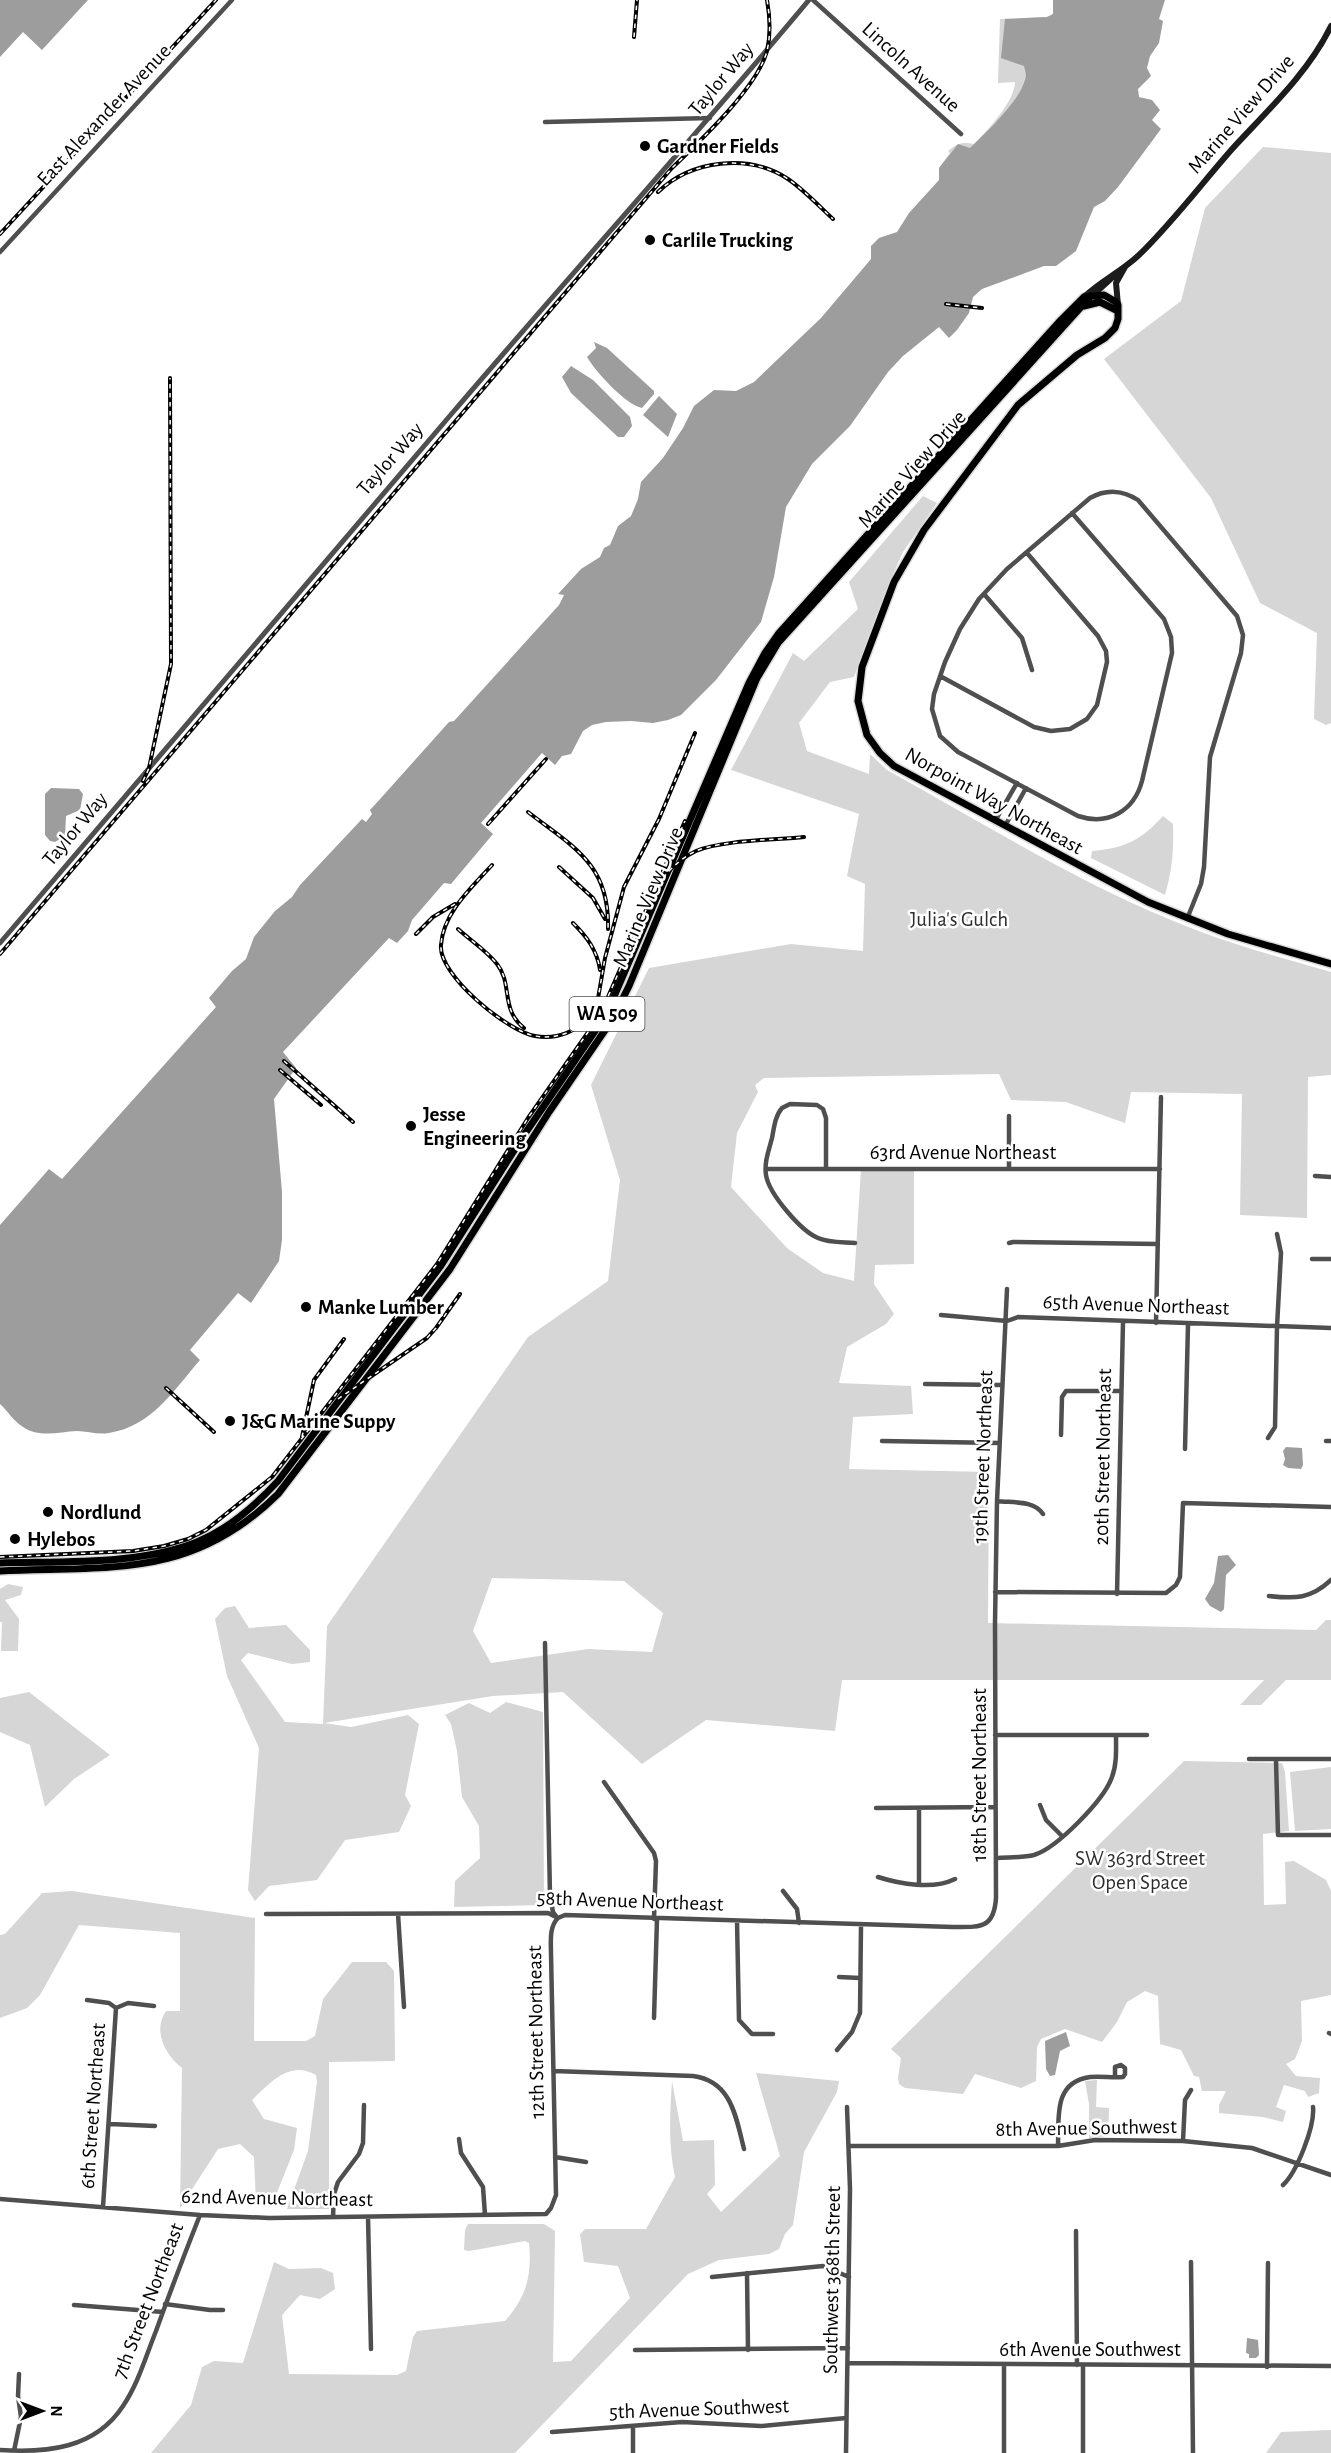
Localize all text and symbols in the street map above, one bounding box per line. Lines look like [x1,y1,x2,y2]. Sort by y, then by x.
street label: Lincoln Avenue [858,18,964,116]
street label: Taylor Way [684,38,758,120]
street label: East Alexander Avenue [33,40,175,190]
street label: Marine View Drive [1184,51,1298,177]
place label: Gardner Fields [657,136,779,157]
marker: Gardner Fields [638,139,652,153]
place label: Carlile Trucking [662,230,793,251]
marker: Carlile Trucking [643,233,657,247]
street label: Marine View Drive [854,406,970,532]
street label: Taylor Way [353,419,427,499]
street label: Norpoint Way Northeast [902,743,1087,859]
street label: Taylor Way [38,788,112,870]
street label: Marine View Drive [609,824,687,970]
park label: Julia's Gulch [910,909,1008,930]
road number: WA 509 [570,997,644,1031]
place label: Jesse Engineering [423,1104,526,1149]
marker: Jesse Engineering [404,1119,418,1133]
street label: 63rd Avenue Northeast [870,1142,1057,1163]
street label: 65th Avenue Northeast [1042,1291,1230,1319]
place label: Manke Lumber [318,1297,445,1318]
marker: Manke Lumber [299,1300,313,1314]
street label: 20th Street Northeast [1091,1368,1115,1546]
street label: 19th Street Northeast [969,1370,997,1544]
place label: J&G Marine Suppy [242,1411,396,1432]
marker: J&G Marine Suppy [223,1414,237,1428]
place label: Nordlund [60,1502,141,1523]
marker: Nordlund [41,1505,55,1519]
place label: Hylebos [27,1529,95,1550]
marker: Hylebos [8,1532,22,1546]
street label: 18th Street Northeast [969,1688,990,1862]
park label: SW 363rd Street Open Space [1075,1848,1205,1893]
street label: 58th Avenue Northeast [536,1887,724,1915]
street label: 12th Street Northeast [524,1945,548,2119]
street label: 6th Street Northeast [77,2022,109,2190]
street label: 8th Avenue Southwest [995,2116,1177,2140]
street label: Southwest 368th Street [820,2185,844,2374]
street label: 62nd Avenue Northeast [181,2186,373,2210]
street label: 7th Street Northeast [109,2220,187,2382]
street label: 6th Avenue Southwest [999,2339,1181,2360]
north arrow [12,2381,72,2441]
street label: 5th Avenue Southwest [609,2395,790,2423]
text: N [48,2405,64,2417]

